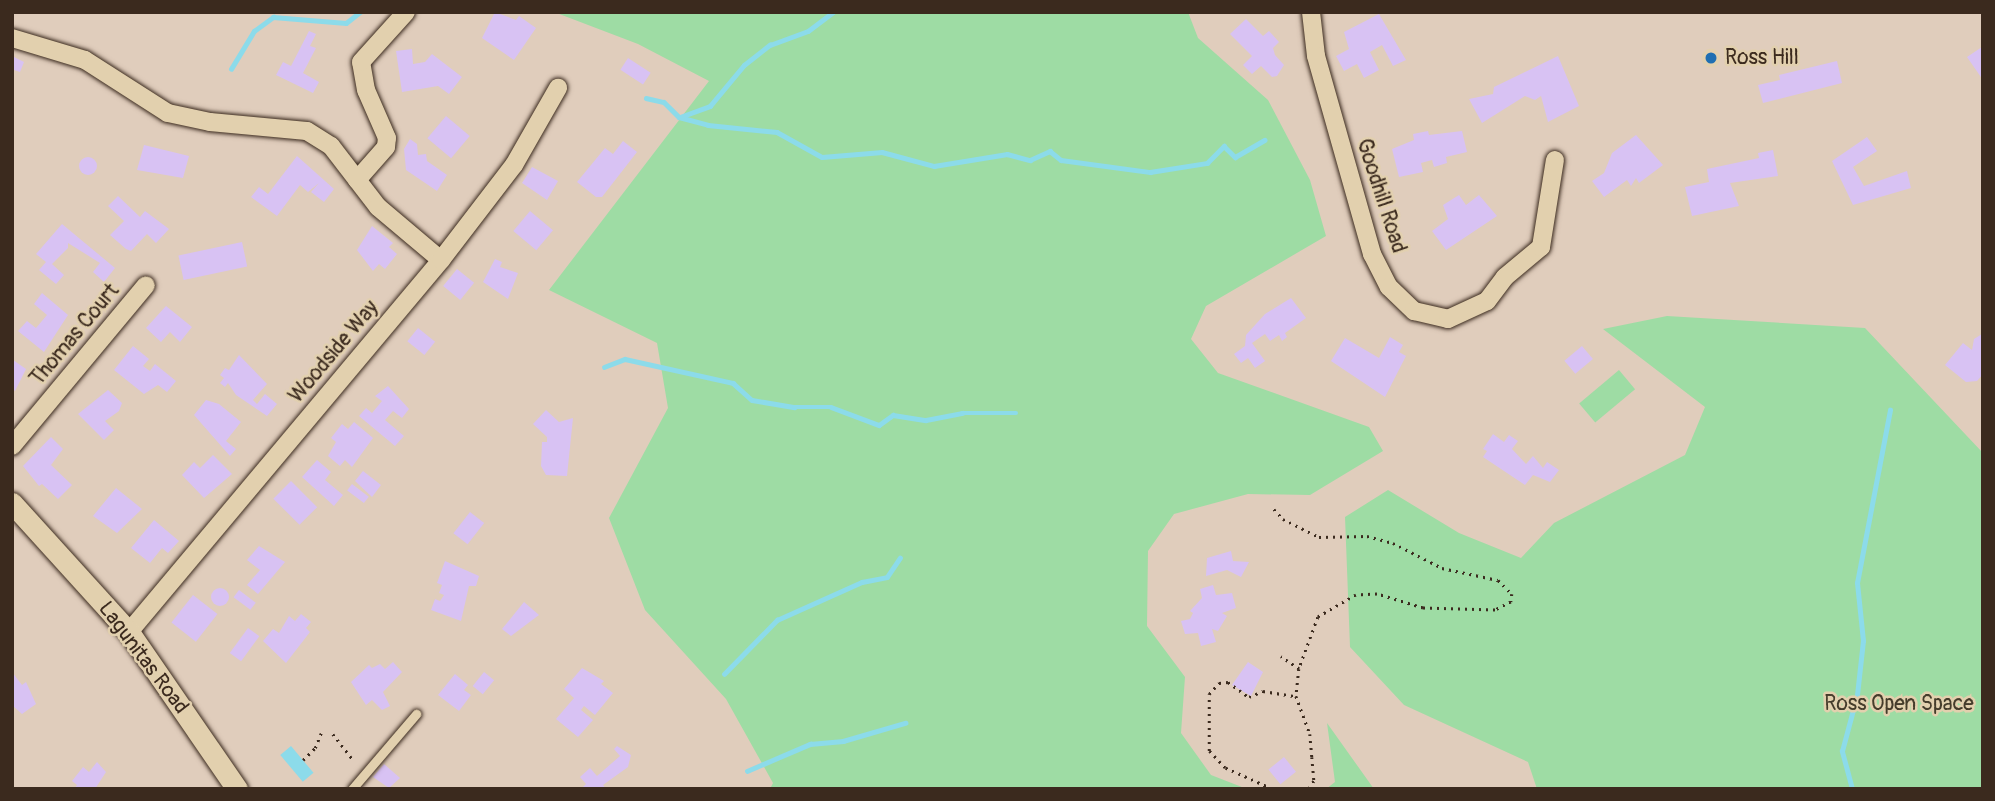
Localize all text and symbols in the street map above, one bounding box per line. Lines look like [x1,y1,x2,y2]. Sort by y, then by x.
place label: Ross Hill [1725,45,1799,71]
marker: Ross Hill [1703,50,1719,66]
street label: Goodhill Road [1351,136,1411,256]
street label: Thomas Court [25,279,125,391]
street label: Woodside Way [284,296,384,408]
street label: Lagunitas Road [93,597,193,719]
park label: Ross Open Space [1824,691,1974,717]

